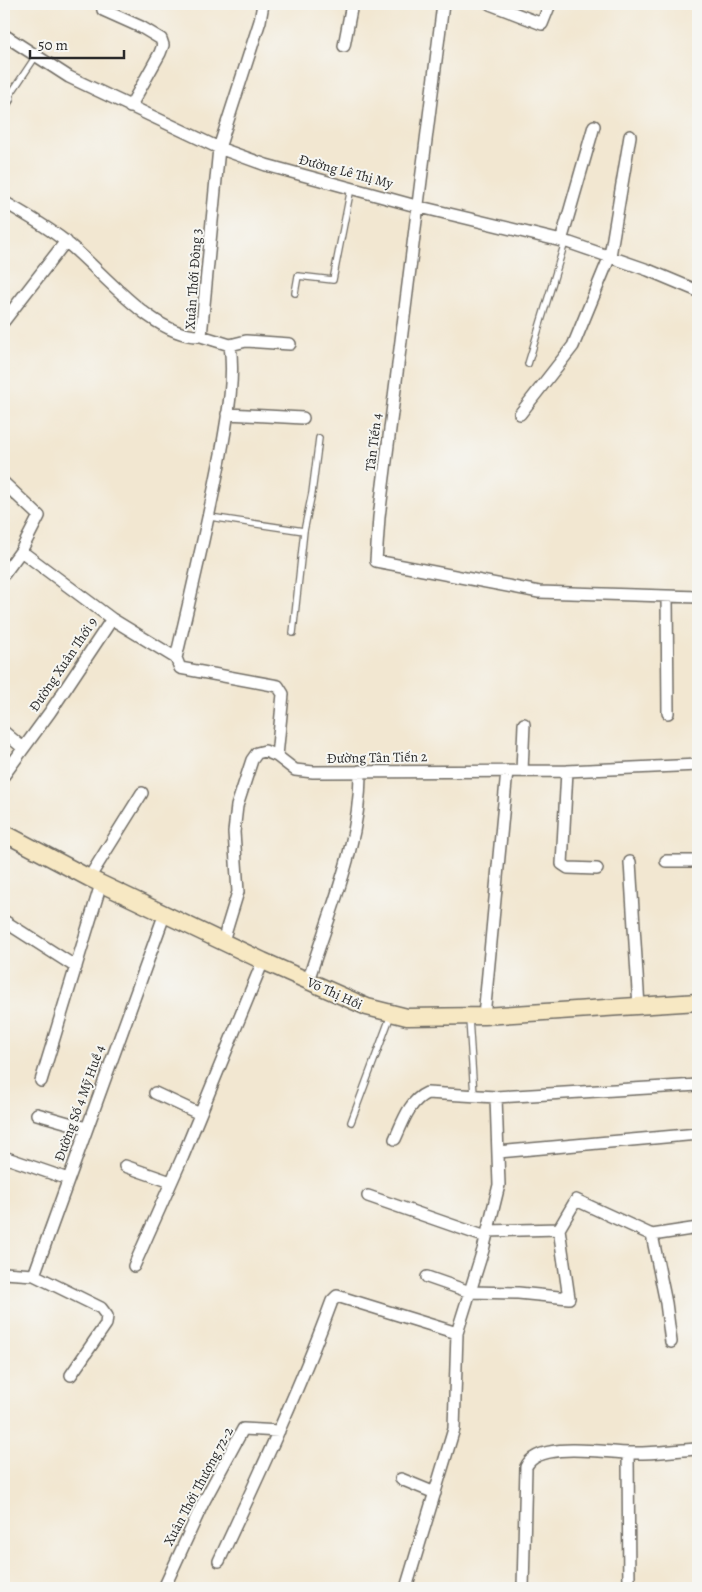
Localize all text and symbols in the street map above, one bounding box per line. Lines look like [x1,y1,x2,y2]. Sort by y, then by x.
scale bar [30,28,124,60]
text: 50 m [38,35,68,55]
street label: Đường Lê Thị My [297,150,396,193]
street label: Xuân Thới Đông 3 [180,228,207,330]
street label: Tân Tiến 4 [361,412,386,472]
street label: Đường Xuân Thới 9 [25,613,102,715]
street label: Đường Tân Tiến 2 [326,747,428,768]
street label: Võ Thị Hồi [303,972,366,1014]
street label: Đường Số 4 Mỹ Huề 4 [50,1042,109,1164]
street label: Xuân Thới Thượng 72-2 [159,1423,238,1549]

